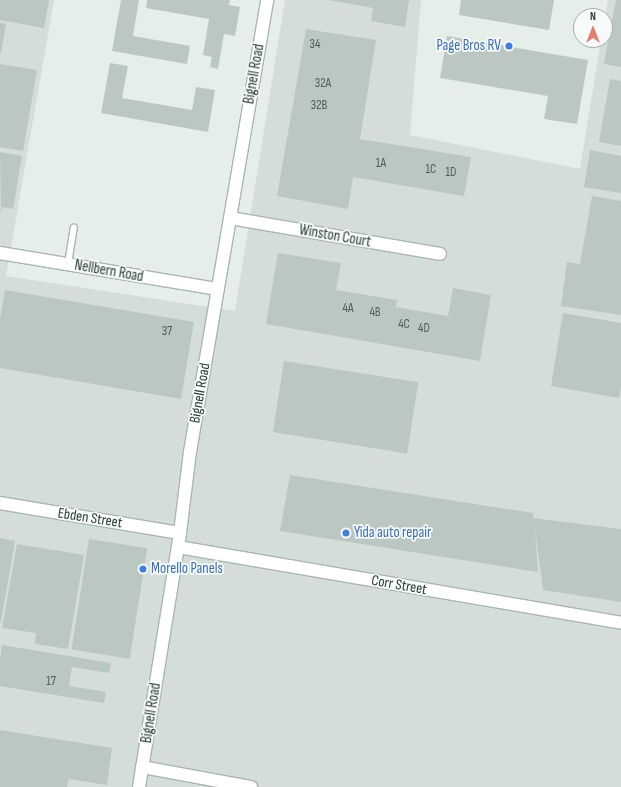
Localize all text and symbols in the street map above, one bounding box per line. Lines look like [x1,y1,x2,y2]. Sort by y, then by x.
north arrow [573,8,613,48]
text: N [590,10,596,23]
house number: 34 [310,36,320,52]
place label: Page Bros RV [436,37,501,55]
marker: Page Bros RV [504,41,514,51]
street label: Bignell Road [240,42,268,106]
house number: 32A [315,75,331,91]
house number: 32B [311,97,327,113]
house number: 1A [376,155,386,171]
house number: 1C [426,161,436,177]
house number: 1D [445,164,457,180]
street label: Winston Court [298,221,372,251]
street label: Nellbern Road [73,256,145,286]
house number: 4A [343,300,353,316]
house number: 4B [369,304,381,320]
house number: 4C [398,316,410,332]
house number: 4D [418,320,430,336]
house number: 37 [162,323,172,339]
street label: Bignell Road [186,361,214,425]
street label: Ebden Street [56,504,124,532]
place label: Yida auto repair [354,524,431,542]
marker: Yida auto repair [341,528,351,538]
place label: Morello Panels [151,560,223,578]
marker: Morello Panels [138,564,148,574]
street label: Corr Street [370,571,428,599]
house number: 17 [46,673,56,689]
street label: Bignell Road [137,682,165,744]

